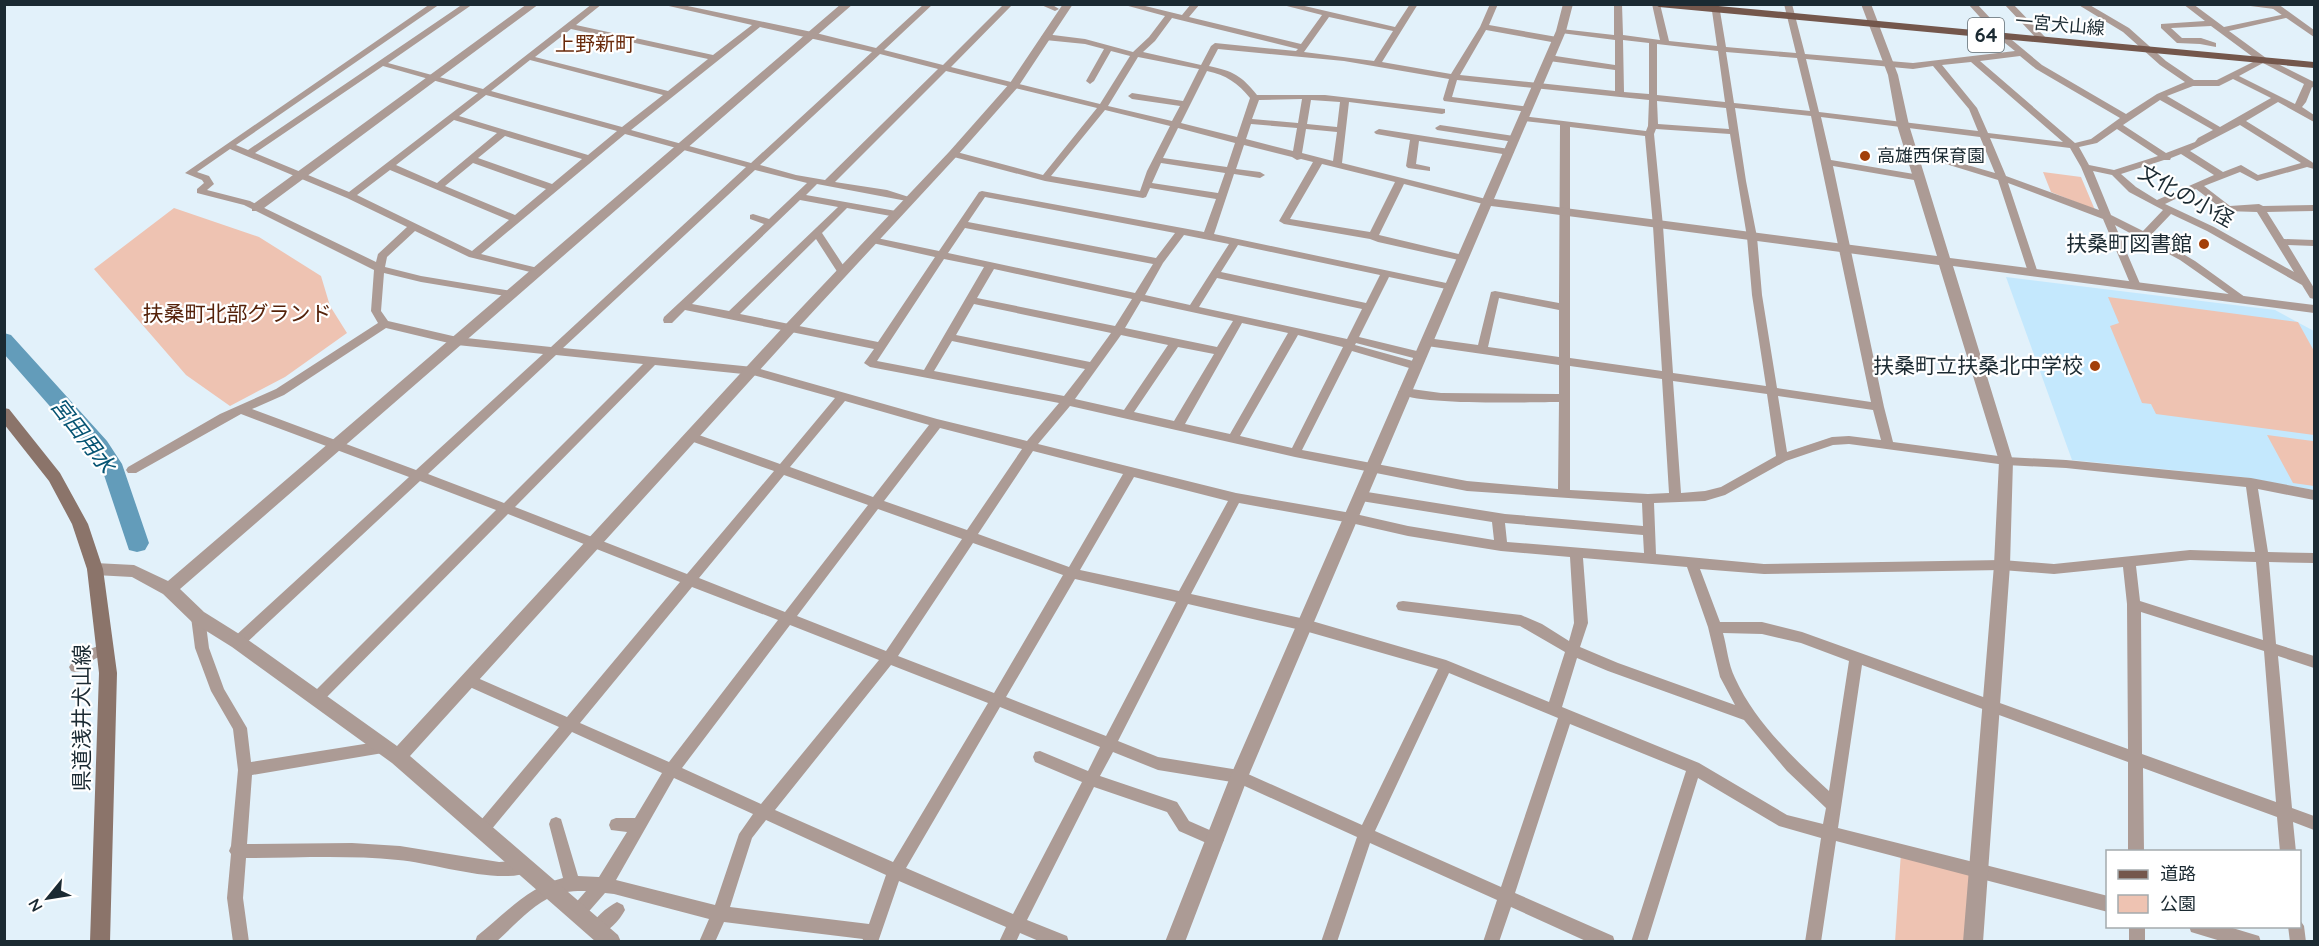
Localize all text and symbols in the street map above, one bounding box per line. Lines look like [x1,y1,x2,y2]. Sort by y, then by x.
street label: 一宮犬山線 [2014,9,2106,40]
road number: 64 [1968,18,2004,52]
district label: 上野新町 [555,31,635,56]
place label: 高雄西保育園 [1877,144,1985,167]
marker: 高雄西保育園 [1858,149,1872,163]
street label: 文化の小径 [2134,158,2239,232]
place label: 扶桑町図書館 [2066,230,2192,256]
marker: 扶桑町図書館 [2197,237,2211,251]
park label: 扶桑町北部グランド [143,300,332,326]
place label: 扶桑町立扶桑北中学校 [1873,352,2083,378]
marker: 扶桑町立扶桑北中学校 [2088,359,2102,373]
water label: 宮田用水 [45,392,122,480]
street label: 県道浅井犬山線 [68,645,94,792]
legend [2106,850,2301,928]
text: 道路 [2160,862,2196,885]
north arrow [18,868,78,928]
text: 公園 [2160,892,2196,915]
text: N [23,895,47,916]

